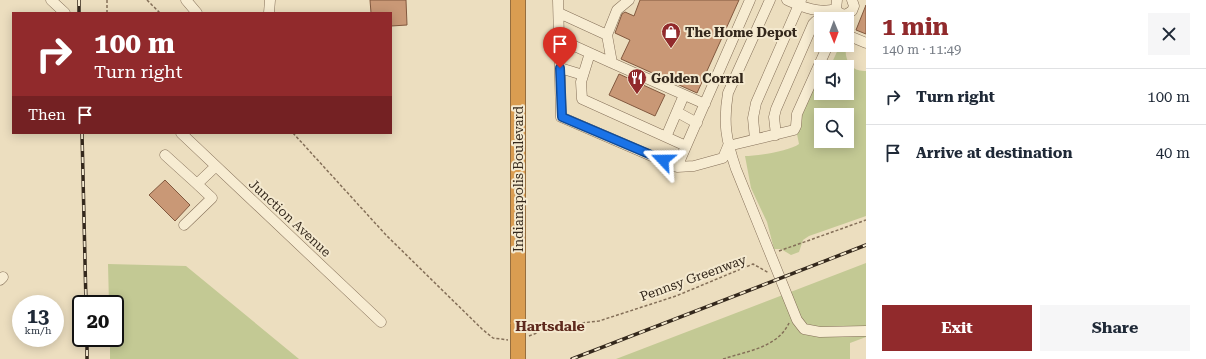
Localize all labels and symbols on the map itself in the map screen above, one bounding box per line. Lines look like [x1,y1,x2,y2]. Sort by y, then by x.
north arrow [814,12,854,52]
shop icon: The Home Depot [660,21,682,49]
place label: The Home Depot [685,25,798,40]
pin [543,27,577,68]
restaurant icon: Golden Corral [626,67,648,95]
place label: Golden Corral [651,71,744,86]
street label: Indianapolis Boulevard [511,105,526,252]
position arrow [642,139,684,181]
street label: Junction Avenue [246,176,334,260]
street label: Pennsy Greenway [638,252,748,304]
speed limit sign: 20 [72,295,124,347]
district label: Hartsdale [515,318,585,334]

